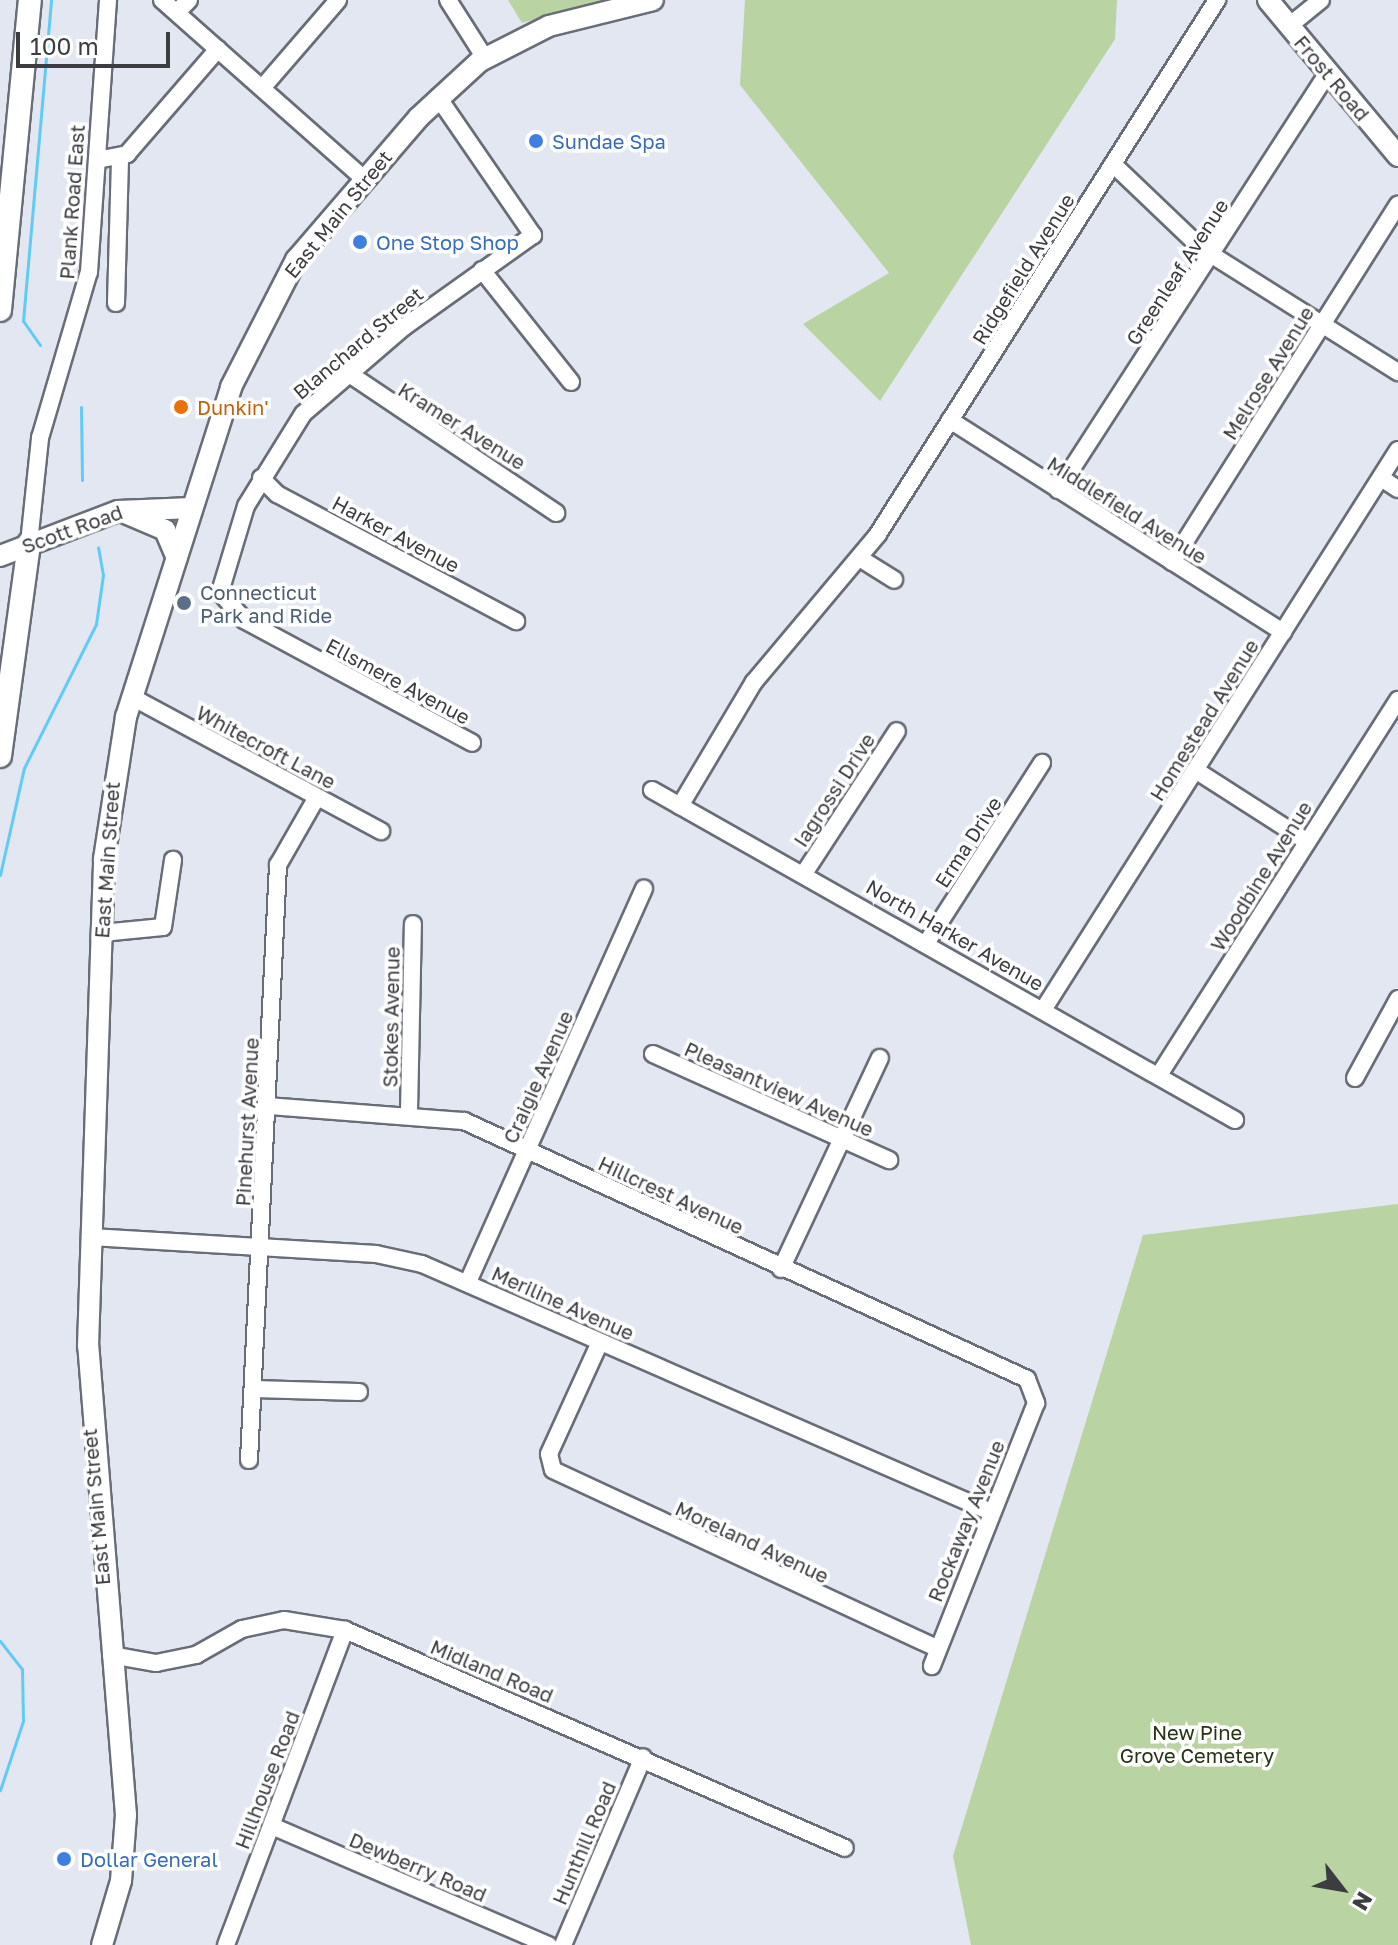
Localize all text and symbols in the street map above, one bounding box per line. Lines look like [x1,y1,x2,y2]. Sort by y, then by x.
scale bar [20,16,174,66]
street label: Frost Road [1289,30,1375,126]
text: 100 m [30,31,99,60]
street label: Plank Road East [55,124,89,280]
place label: Sundae Spa [552,129,666,153]
marker: Sundae Spa [527,132,545,150]
street label: East Main Street [279,145,397,283]
street label: Ridgefield Avenue [967,189,1079,349]
street label: Greenleaf Avenue [1121,195,1233,349]
place label: One Stop Shop [376,230,519,254]
marker: One Stop Shop [351,233,369,251]
street label: Blanchard Street [288,282,428,404]
street label: Melrose Avenue [1217,302,1319,444]
street label: Kramer Avenue [394,377,530,475]
place label: Dunkin' [197,395,269,419]
marker: Dunkin' [172,398,190,416]
street label: Middlefield Avenue [1043,451,1211,569]
street label: Harker Avenue [328,490,464,578]
street label: Scott Road [18,500,126,558]
place label: Connecticut Park and Ride [200,580,332,627]
marker: Connecticut Park and Ride [175,594,193,612]
street label: Ellsmere Avenue [322,633,474,729]
street label: Homestead Avenue [1145,635,1263,805]
street label: Whitecroft Lane [192,700,340,794]
street label: Iagrossi Drive [788,729,880,851]
street label: East Main Street [90,781,124,939]
street label: Erma Drive [930,792,1006,892]
street label: Woodbine Avenue [1205,797,1317,955]
street label: North Harker Avenue [862,874,1048,996]
street label: Stokes Avenue [378,946,404,1088]
street label: Craigie Avenue [498,1007,578,1147]
street label: Pleasantview Avenue [681,1036,877,1142]
street label: Pinehurst Avenue [231,1037,263,1207]
street label: Hillcrest Avenue [595,1151,747,1239]
street label: Meriline Avenue [488,1261,638,1345]
street label: East Main Street [77,1428,115,1586]
street label: Rockaway Avenue [923,1437,1009,1605]
street label: Moreland Avenue [672,1496,832,1588]
street label: Midland Road [427,1634,557,1708]
street label: Hillhouse Road [230,1708,304,1852]
park label: New Pine Grove Cemetery [1120,1720,1274,1767]
street label: Hunthill Road [547,1778,621,1908]
street label: Dewberry Road [346,1827,490,1907]
place label: Dollar General [80,1847,218,1871]
north arrow [1302,1849,1382,1929]
marker: Dollar General [55,1850,73,1868]
text: N [1347,1887,1379,1916]

